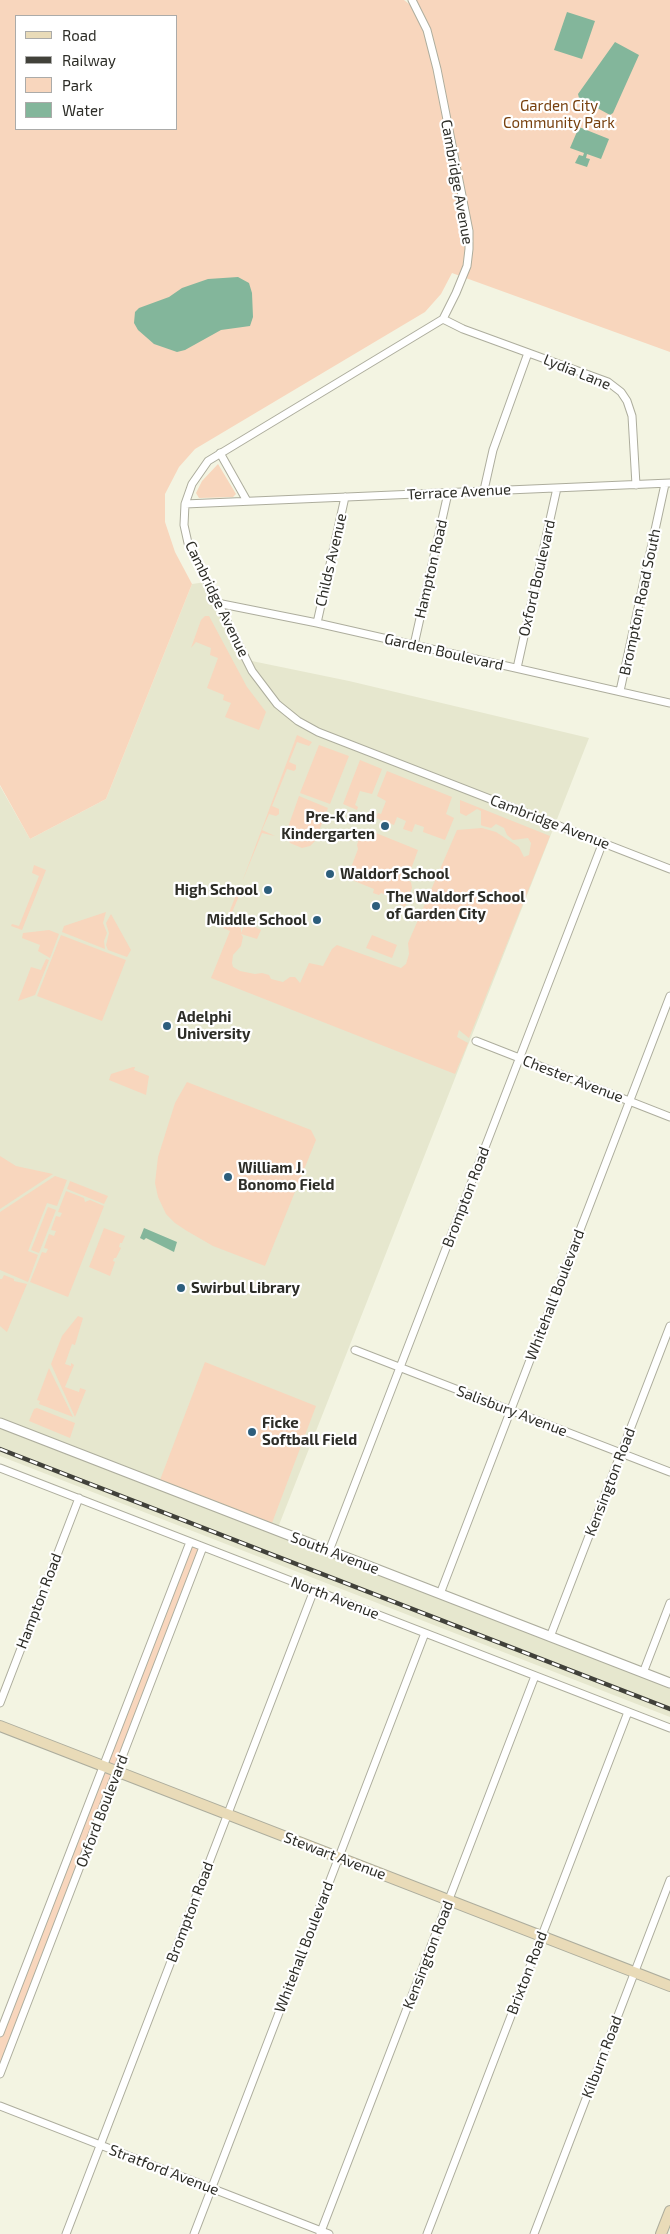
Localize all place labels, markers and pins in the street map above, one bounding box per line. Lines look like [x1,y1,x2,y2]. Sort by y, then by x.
place label: Pre-K and Kindergarten [281,808,375,843]
marker: Pre-K and Kindergarten [379,820,391,832]
place label: Waldorf School [340,865,449,883]
marker: Waldorf School [324,868,336,880]
place label: High School [174,881,258,899]
marker: High School [262,884,274,896]
place label: The Waldorf School of Garden City [386,888,525,923]
marker: The Waldorf School of Garden City [370,900,382,912]
place label: Middle School [207,911,307,929]
marker: Middle School [311,914,323,926]
place label: Adelphi University [177,1008,250,1043]
marker: Adelphi University [161,1020,173,1032]
place label: William J. Bonomo Field [238,1159,334,1194]
marker: William J. Bonomo Field [222,1171,234,1183]
place label: Swirbul Library [191,1279,300,1297]
marker: Swirbul Library [175,1282,187,1294]
place label: Ficke Softball Field [262,1414,357,1449]
marker: Ficke Softball Field [246,1426,258,1438]

